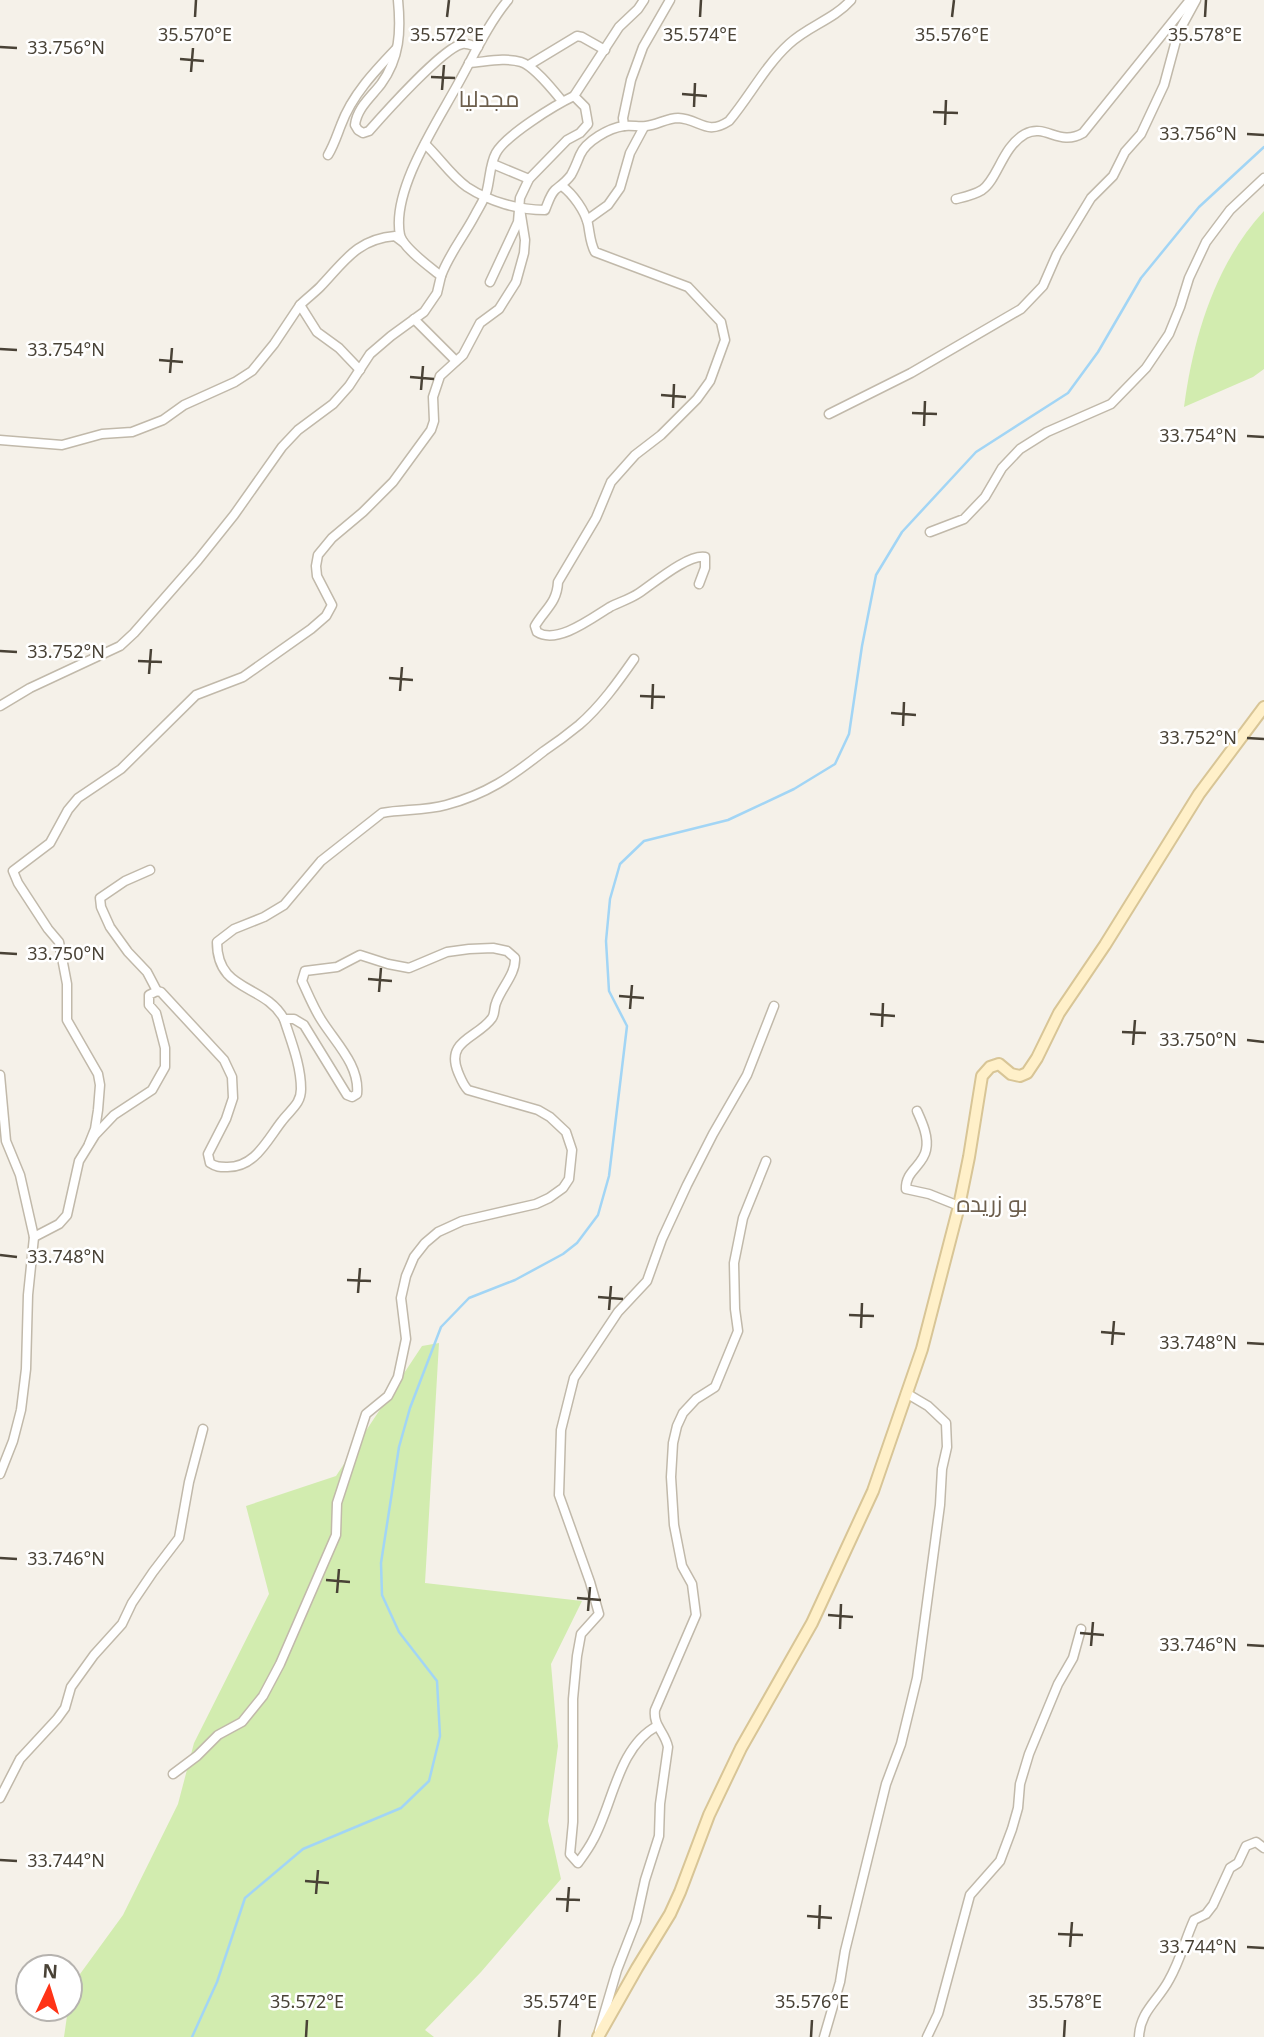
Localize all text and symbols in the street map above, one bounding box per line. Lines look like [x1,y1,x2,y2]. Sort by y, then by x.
text: 35.570°E [158,22,232,46]
text: 35.572°E [410,22,484,46]
text: 35.574°E [663,22,737,46]
text: 35.576°E [915,22,989,46]
text: 35.578°E [1168,22,1242,46]
text: 33.756°N [27,35,105,59]
district label: مجدليا [459,82,519,114]
text: 33.756°N [1159,121,1237,145]
text: 33.754°N [27,337,105,361]
text: 33.754°N [1159,423,1237,447]
text: 33.752°N [27,639,105,663]
text: 33.752°N [1159,725,1237,749]
text: 33.750°N [27,941,105,965]
text: 33.750°N [1159,1027,1237,1051]
district label: بو زريده [956,1187,1028,1219]
text: 33.748°N [27,1244,105,1268]
text: 33.748°N [1159,1330,1237,1354]
text: 33.746°N [27,1546,105,1570]
text: 33.746°N [1159,1632,1237,1656]
text: 33.744°N [27,1848,105,1872]
text: 33.744°N [1159,1934,1237,1958]
north arrow [14,1953,84,2023]
text: N [42,1958,59,1985]
text: 35.572°E [270,1989,344,2013]
text: 35.574°E [523,1989,597,2013]
text: 35.576°E [775,1989,849,2013]
text: 35.578°E [1028,1989,1102,2013]

